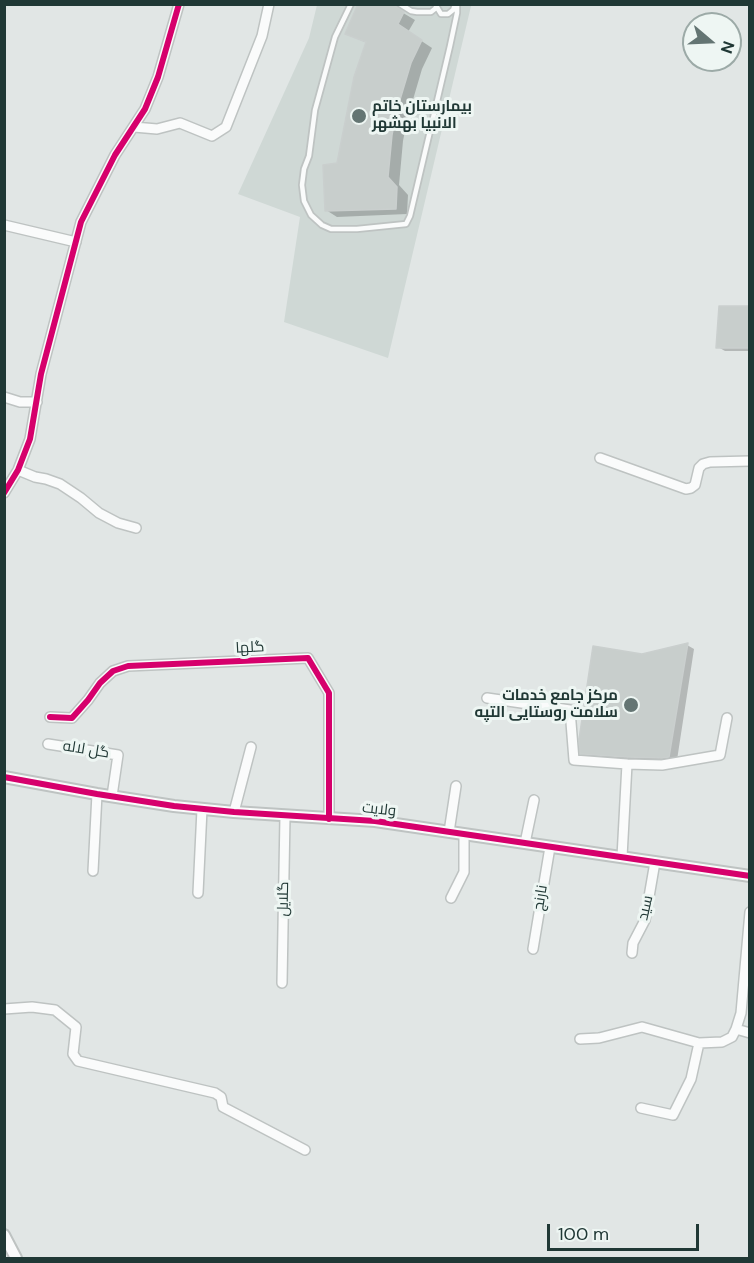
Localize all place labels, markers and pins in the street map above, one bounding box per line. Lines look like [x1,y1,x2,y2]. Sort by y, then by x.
place label: بیمارستان خاتم الانبیا بهشهر [372,98,472,133]
marker: بیمارستان خاتم الانبیا بهشهر [350,107,368,125]
place label: مرکز جامع خدمات سلامت روستایی التپه [475,687,618,722]
marker: مرکز جامع خدمات سلامت روستایی التپه [622,696,640,714]

